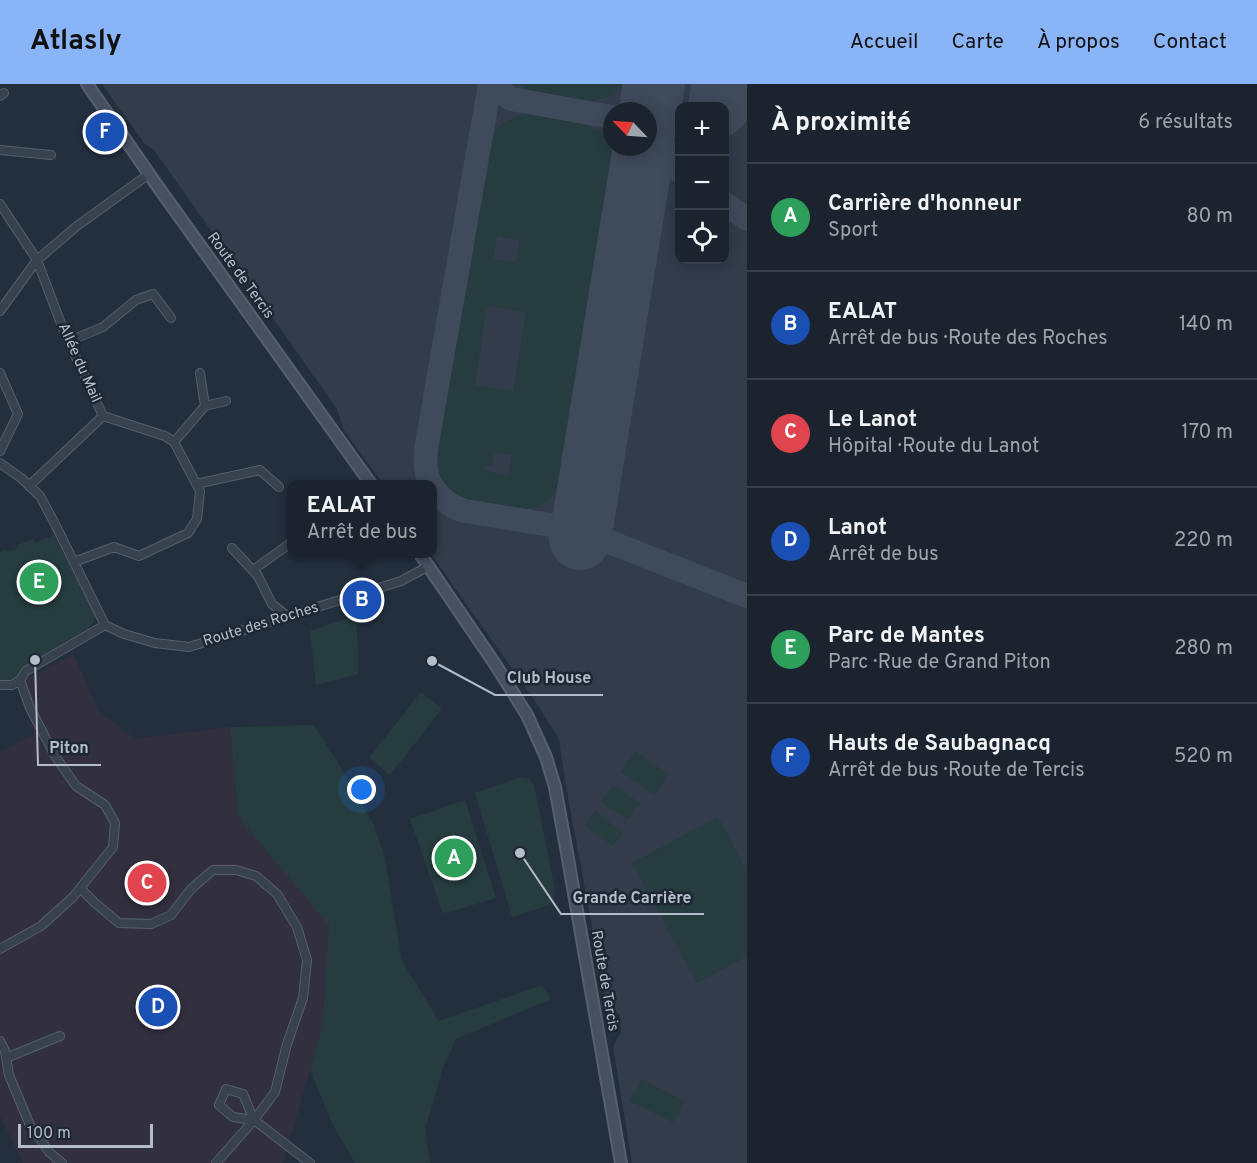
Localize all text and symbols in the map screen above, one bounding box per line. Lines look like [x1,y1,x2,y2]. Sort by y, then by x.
text: Atlasly [30,24,122,60]
text: Accueil [850,29,919,56]
text: Carte [952,29,1004,56]
text: À propos [1037,29,1120,56]
text: Contact [1153,29,1227,56]
north arrow [603,102,657,156]
map controls [675,102,729,264]
button: + [675,102,729,156]
text: À proximité [771,107,911,140]
pin: F [86,110,124,154]
text: 6 résultats [1138,110,1233,136]
button: − [675,156,729,210]
text: Carrière d'honneur [828,191,1021,218]
text: A [783,204,798,230]
text: 80 m [1187,204,1233,230]
button: locate [675,210,729,264]
text: Sport [828,218,878,244]
street label: Route de Tercis [202,229,278,323]
text: EALAT [828,299,897,326]
text: B [784,312,797,338]
text: 140 m [1179,312,1233,338]
street label: Allée du Mail [53,320,105,406]
text: Arrêt de bus · Route des Roches [828,326,1108,352]
text: Le Lanot [828,407,917,434]
text: C [784,420,797,446]
text: 170 m [1181,420,1233,446]
text: Hôpital · Route du Lanot [828,434,1040,460]
popup [287,480,437,558]
text: EALAT [307,493,376,520]
text: Lanot [828,515,887,542]
text: Arrêt de bus [307,520,417,546]
text: D [783,528,798,554]
text: 220 m [1174,528,1233,554]
text: Arrêt de bus [828,542,939,568]
pin: E [20,560,58,604]
pin: B [342,578,382,622]
street label: Route des Roches [201,598,321,652]
text: Parc de Mantes [828,623,985,650]
text: E [784,636,797,662]
text: 280 m [1174,636,1233,662]
text: Parc · Rue de Grand Piton [828,650,1051,676]
callout: Club House [495,661,603,695]
text: Club House [507,669,591,689]
callout: Piton [38,731,101,765]
text: Hauts de Saubagnacq [828,731,1051,758]
text: Piton [49,739,89,759]
text: F [785,744,796,770]
text: 520 m [1174,744,1233,770]
text: Arrêt de bus · Route de Tercis [828,758,1085,784]
your location [347,775,376,804]
pin: A [434,836,474,880]
pin: C [128,860,166,906]
callout: Grande Carrière [561,880,704,914]
text: Grande Carrière [573,889,692,909]
street label: Route de Tercis [586,929,622,1033]
pin: D [138,984,178,1030]
scale bar [18,1121,153,1148]
text: 100 m [27,1124,71,1144]

